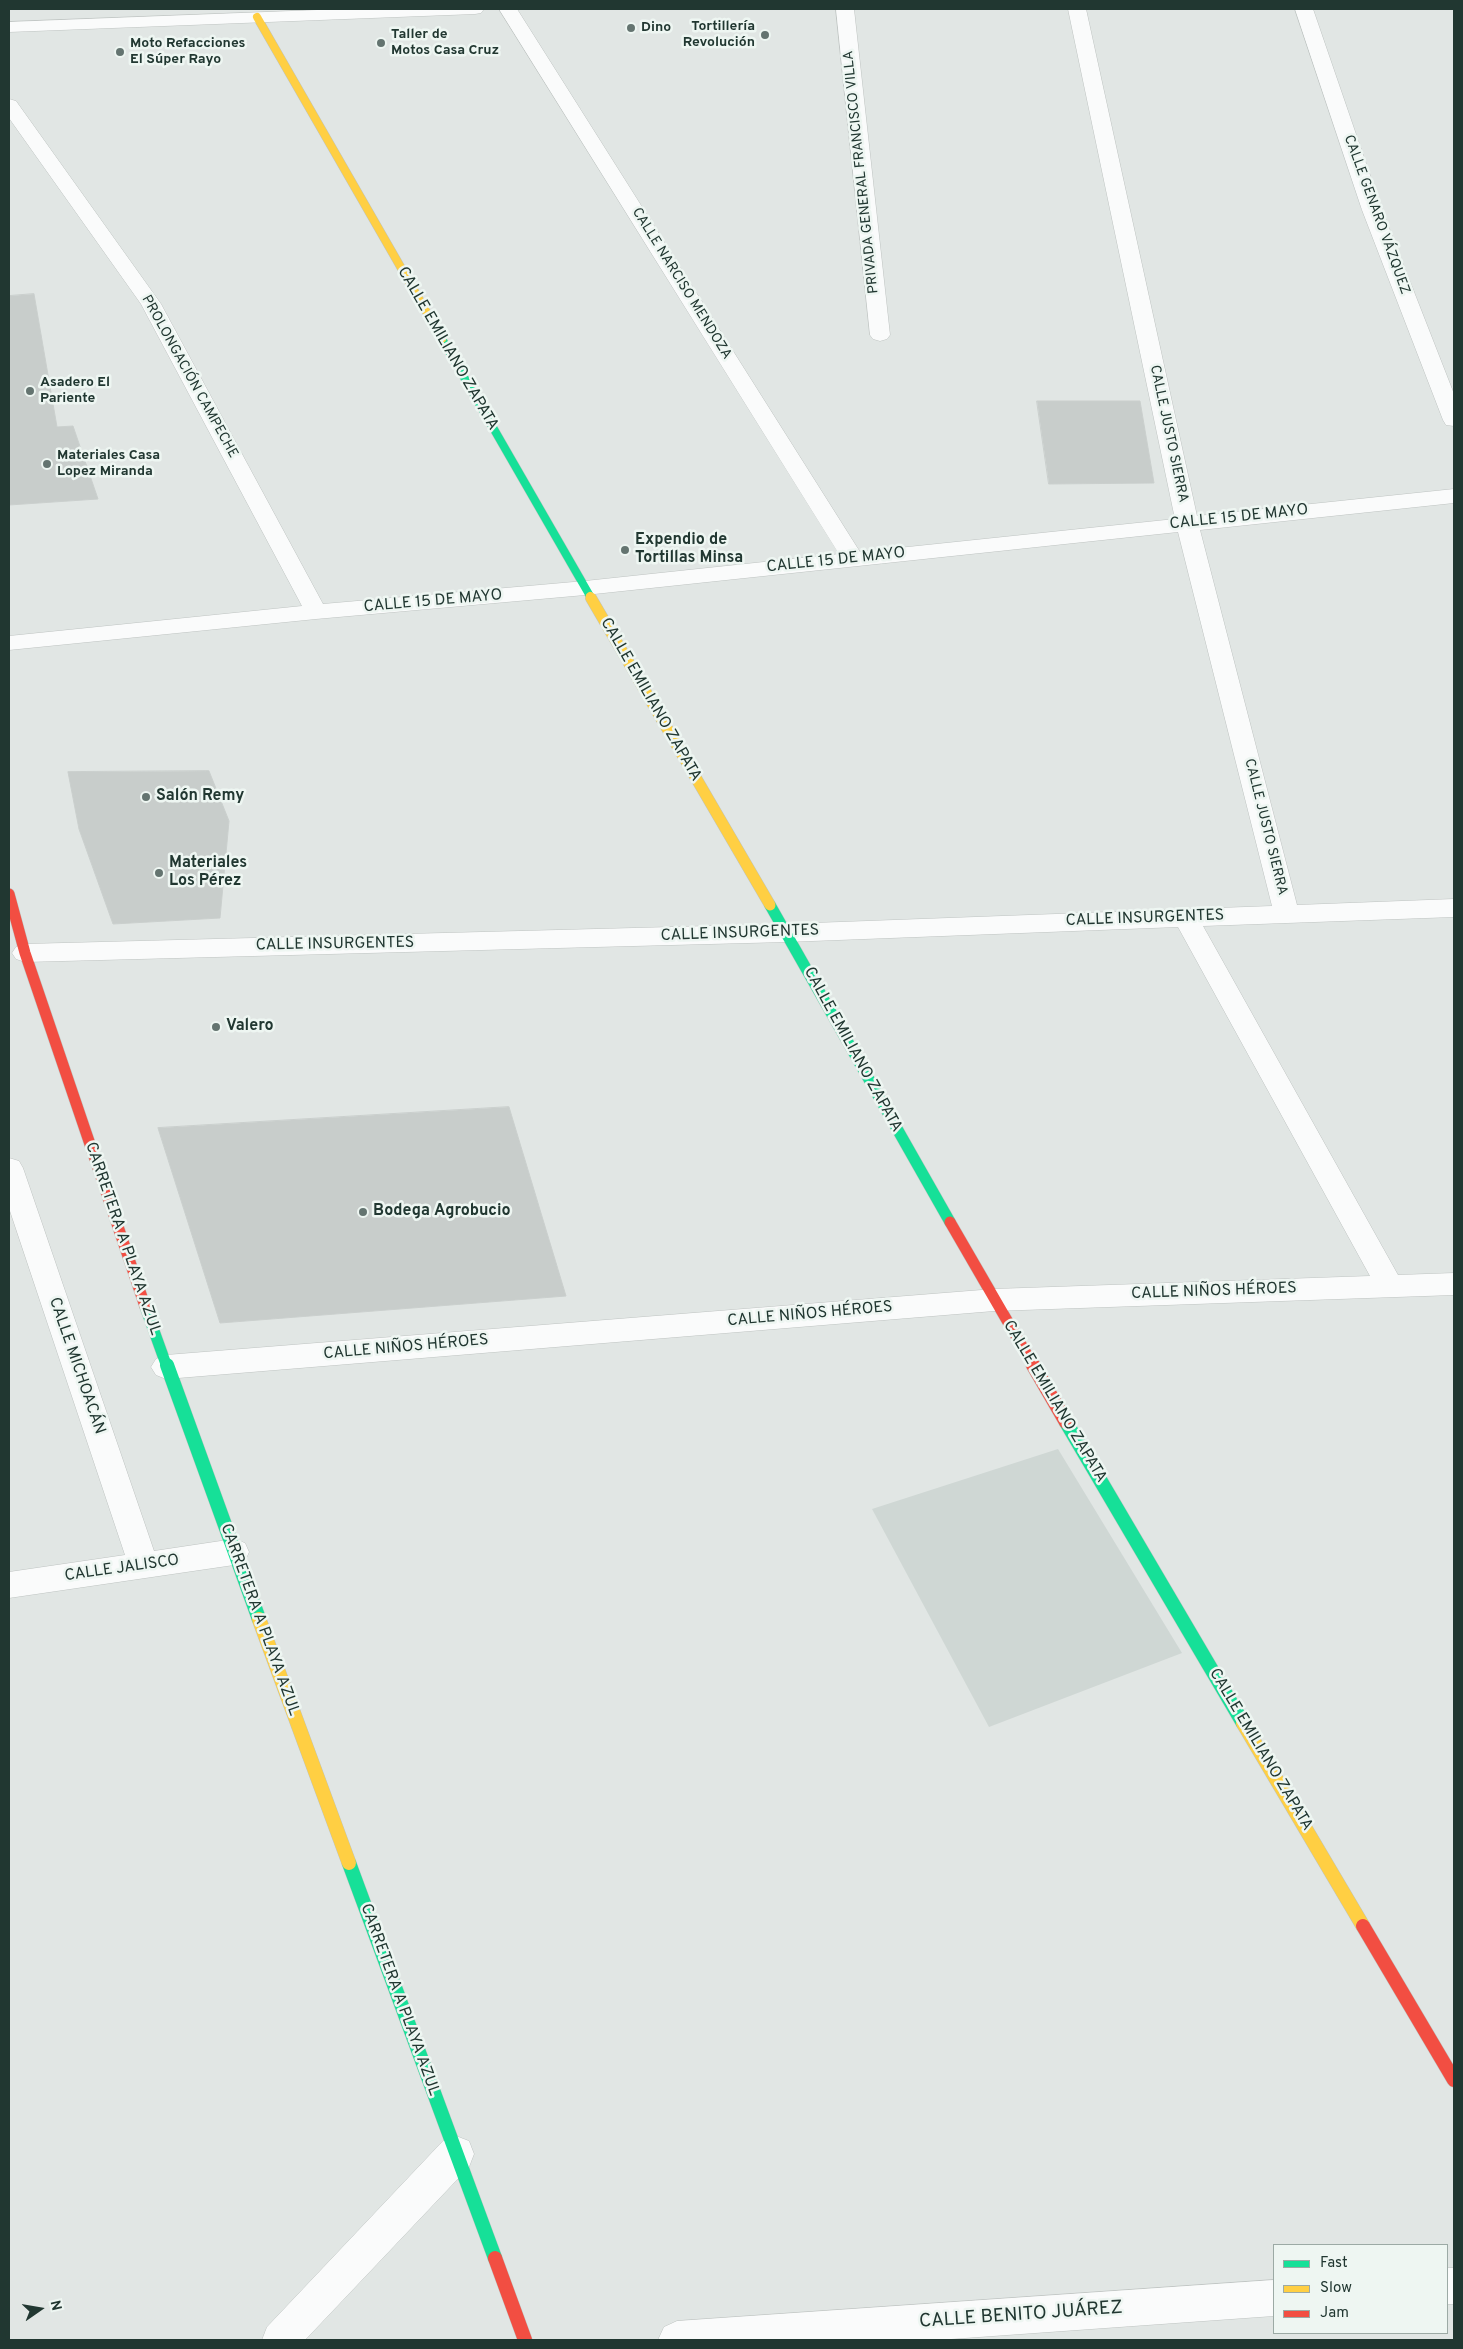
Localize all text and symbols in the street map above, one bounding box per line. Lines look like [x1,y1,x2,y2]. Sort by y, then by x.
place label: Tortillería Revolución [683,19,755,52]
place label: Dino [641,20,671,36]
marker: Dino [625,22,637,34]
place label: Taller de Motos Casa Cruz [391,27,499,59]
marker: Tortillería Revolución [759,29,771,41]
place label: Moto Refacciones El Súper Rayo [130,36,246,68]
marker: Taller de Motos Casa Cruz [375,37,387,49]
marker: Moto Refacciones El Súper Rayo [114,46,126,58]
street label: PRIVADA GENERAL FRANCISCO VILLA [841,50,883,294]
street label: CALLE GENARO VÁZQUEZ [1339,133,1413,297]
street label: CALLE NARCISO MENDOZA [627,205,735,363]
street label: CALLE EMILIANO ZAPATA [392,264,502,434]
street label: PROLONGACIÓN CAMPECHE [137,293,241,461]
street label: CALLE JUSTO SIERRA [1145,364,1191,504]
place label: Asadero El Pariente [40,375,110,408]
marker: Asadero El Pariente [24,385,36,397]
place label: Materiales Casa Lopez Miranda [57,448,160,481]
marker: Materiales Casa Lopez Miranda [41,458,53,470]
street label: CALLE 15 DE MAYO [1169,501,1309,535]
place label: Expendio de Tortillas Minsa [635,531,743,569]
marker: Expendio de Tortillas Minsa [619,544,631,556]
street label: CALLE 15 DE MAYO [766,544,906,578]
street label: CALLE 15 DE MAYO [363,586,503,618]
street label: CALLE EMILIANO ZAPATA [595,615,705,785]
street label: CALLE JUSTO SIERRA [1240,757,1290,897]
place label: Salón Remy [156,787,244,807]
marker: Salón Remy [140,791,152,803]
place label: Materiales Los Pérez [169,854,247,892]
marker: Materiales Los Pérez [153,867,165,879]
street label: CALLE INSURGENTES [1065,907,1225,931]
street label: CALLE INSURGENTES [660,922,820,946]
street label: CALLE INSURGENTES [255,934,415,956]
street label: CALLE EMILIANO ZAPATA [799,964,905,1136]
place label: Valero [226,1017,274,1037]
marker: Valero [210,1021,222,1033]
street label: CARRETERA A PLAYA AZUL [80,1140,164,1338]
place label: Bodega Agrobucio [373,1202,511,1222]
marker: Bodega Agrobucio [357,1206,369,1218]
street label: CALLE NIÑOS HÉROES [1131,1280,1297,1304]
street label: CALLE MICHOACÁN [44,1295,108,1437]
street label: CALLE NIÑOS HÉROES [727,1298,893,1332]
street label: CALLE EMILIANO ZAPATA [998,1317,1110,1487]
street label: CALLE NIÑOS HÉROES [323,1331,489,1365]
street label: CARRETERA A PLAYA AZUL [215,1521,303,1719]
street label: CALLE JALISCO [64,1551,180,1587]
street label: CALLE EMILIANO ZAPATA [1204,1665,1316,1835]
street label: CARRETERA A PLAYA AZUL [355,1901,443,2099]
legend [1273,2244,1448,2334]
text: Fast [1320,2254,1348,2273]
text: Slow [1320,2279,1352,2298]
north arrow [15,2284,65,2334]
street label: CALLE BENITO JUÁREZ [918,2298,1124,2334]
text: N [46,2299,65,2312]
text: Jam [1320,2304,1349,2323]

